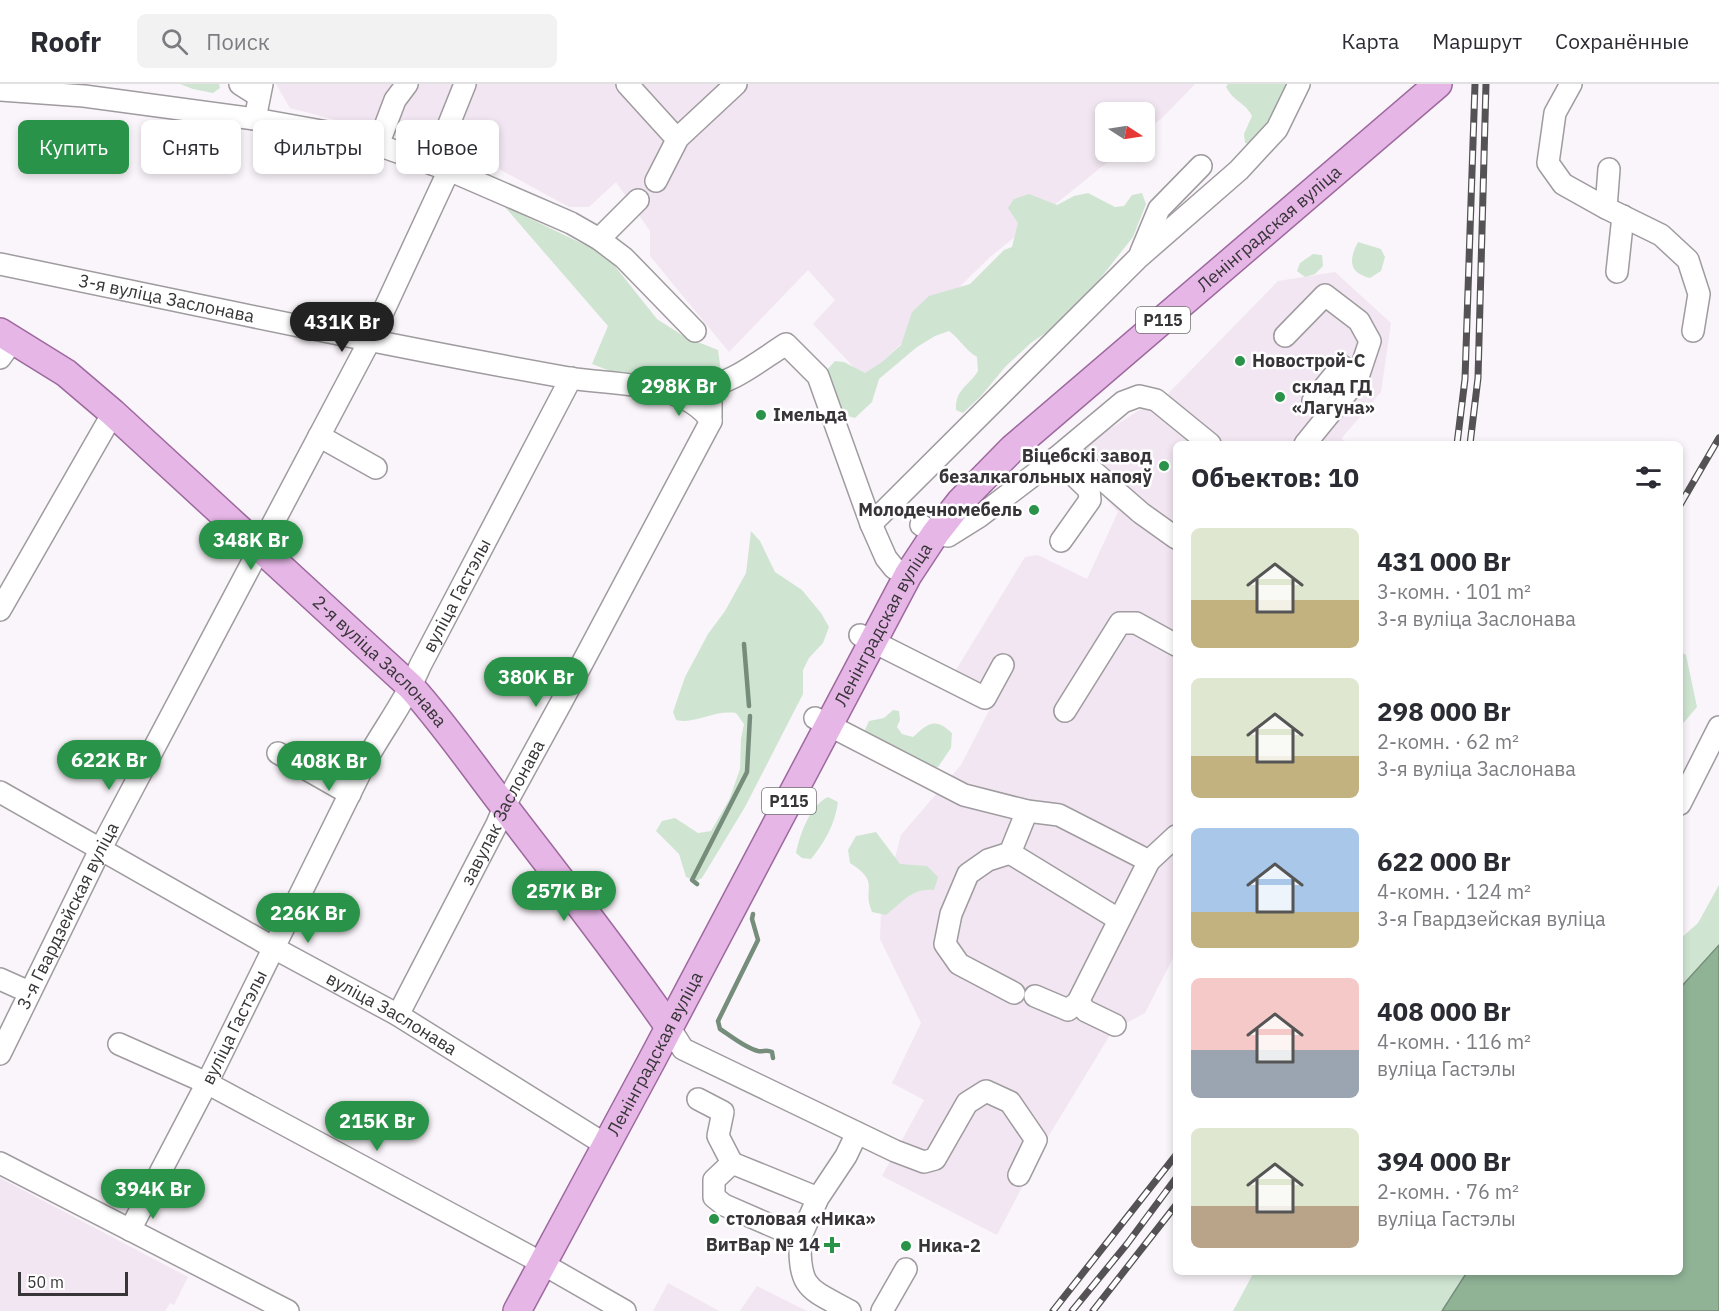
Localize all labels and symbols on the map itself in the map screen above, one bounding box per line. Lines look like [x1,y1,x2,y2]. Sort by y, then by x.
north arrow [1095,102,1155,162]
street label: Ленінградская вуліца [1192,160,1346,297]
street label: 3-я вуліца Заслонава [76,269,257,328]
pin: 431K Br [287,302,397,353]
road number: Р115 [1136,307,1190,333]
place label: Новострой-С [1252,349,1366,372]
marker: Новострой-С [1233,354,1247,368]
pin: 298K Br [624,366,734,417]
place label: склад ГД «Лагуна» [1292,375,1375,419]
marker: склад ГД «Лагуна» [1273,390,1287,404]
place label: Імельда [773,403,847,426]
marker: Імельда [754,408,768,422]
place label: Віцебскі завод безалкагольных напояў [939,444,1152,488]
marker: Віцебскі завод безалкагольных напояў [1157,459,1171,473]
place label: Молодечномебель [858,498,1022,521]
marker: Молодечномебель [1027,503,1041,517]
pin: 348K Br [196,520,306,571]
street label: вуліца Гастэлы [417,535,496,656]
street label: Ленінградская вуліца [829,538,937,710]
street label: 2-я вуліца Заслонава [308,590,452,732]
pin: 380K Br [481,657,591,708]
street label: завулак Заслонава [455,735,550,889]
pin: 622K Br [54,740,164,791]
pin: 408K Br [274,741,384,792]
road number: Р115 [762,788,816,814]
street label: 3-я Гвардзейская вуліца [12,818,124,1013]
pin: 257K Br [509,871,619,922]
pin: 226K Br [253,893,363,944]
street label: вуліца Гастэлы [196,966,272,1088]
street label: вуліца Заслонава [322,966,462,1060]
street label: Ленінградская вуліца [601,967,708,1140]
pin: 215K Br [322,1101,432,1152]
pin: 394K Br [98,1169,208,1220]
place label: столовая «Ника» [726,1207,876,1230]
marker: столовая «Ника» [707,1212,721,1226]
place label: ВитВар № 14 [706,1233,820,1256]
place label: Ника-2 [918,1234,981,1257]
marker: ВитВар № 14 [825,1238,839,1252]
marker: Ника-2 [899,1239,913,1253]
scale bar [18,1269,128,1296]

